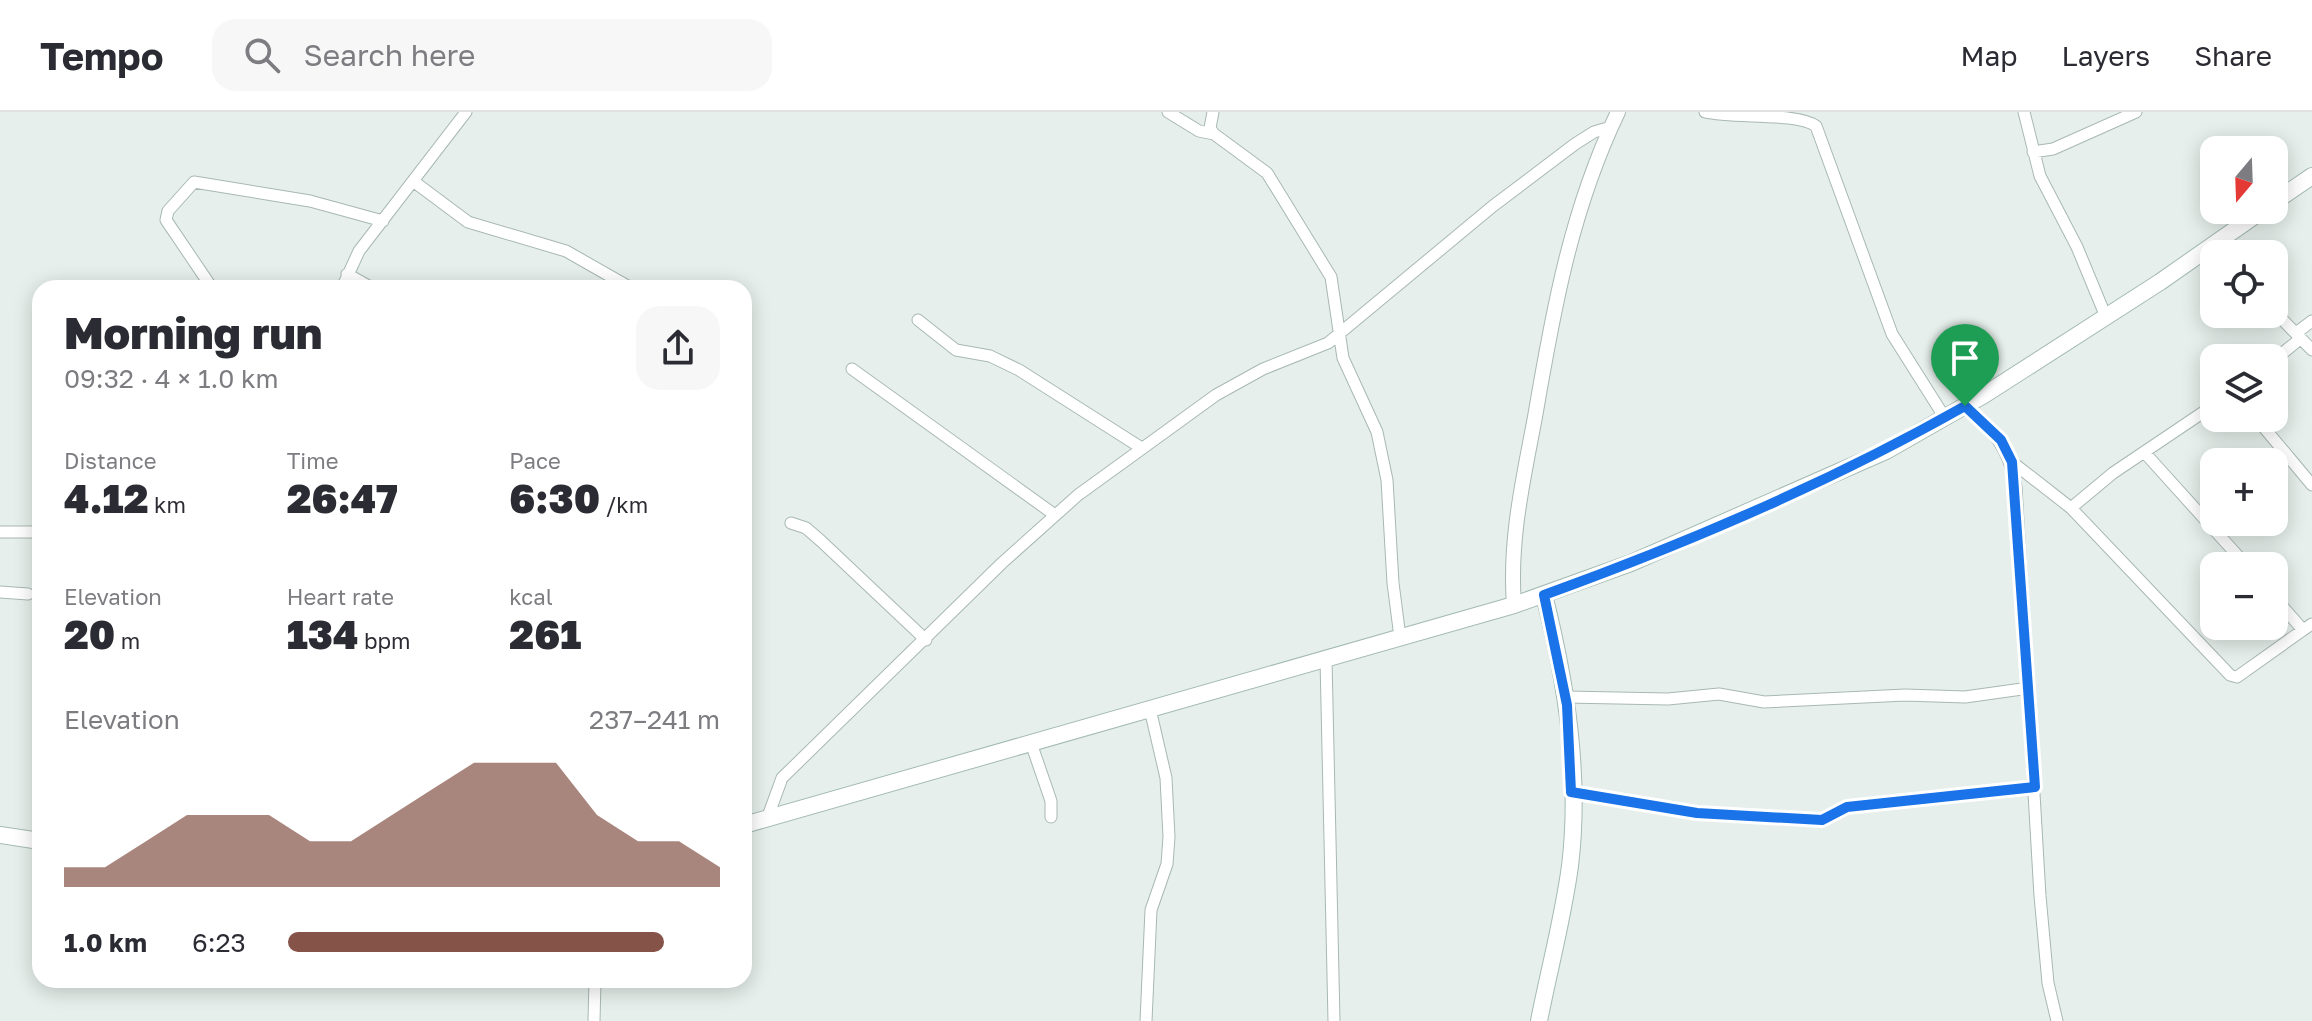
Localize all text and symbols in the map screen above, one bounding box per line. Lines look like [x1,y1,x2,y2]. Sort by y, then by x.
search box [212,19,772,91]
text: Tempo [40,33,164,78]
icon: search [240,33,284,77]
text: Search here [304,37,475,73]
text: Map [1960,39,2018,72]
text: Layers [2062,39,2150,72]
text: Share [2194,39,2272,72]
north arrow [2200,136,2288,224]
map controls [2200,136,2288,640]
button: locate [2200,240,2288,328]
text: Morning run [64,306,322,359]
button: share [636,306,720,390]
pin [1931,324,1999,406]
icon: arrive [1943,336,1987,380]
button: layers [2200,344,2288,432]
text: 09:32 · 4 × 1.0 km [64,363,279,394]
text: Distance [64,447,156,474]
text: Time [287,447,338,474]
text: Pace [509,447,561,474]
button: + [2200,448,2288,536]
text: 4.12 [64,474,149,522]
text: 26:47 [287,474,398,522]
text: 6:30 [509,474,600,522]
text: km [149,491,186,518]
text: /km [600,491,648,518]
button: − [2200,552,2288,640]
text: Elevation [64,583,162,610]
text: Heart rate [287,583,394,610]
text: kcal [509,583,553,610]
text: 20 [64,610,115,658]
text: 134 [287,610,358,658]
text: 261 [509,610,581,658]
text: m [115,627,140,654]
text: bpm [358,627,410,654]
text: Elevation [64,704,180,735]
text: 237–241 m [589,704,720,735]
text: 1.0 km [64,927,147,958]
text: 6:23 [192,927,246,958]

